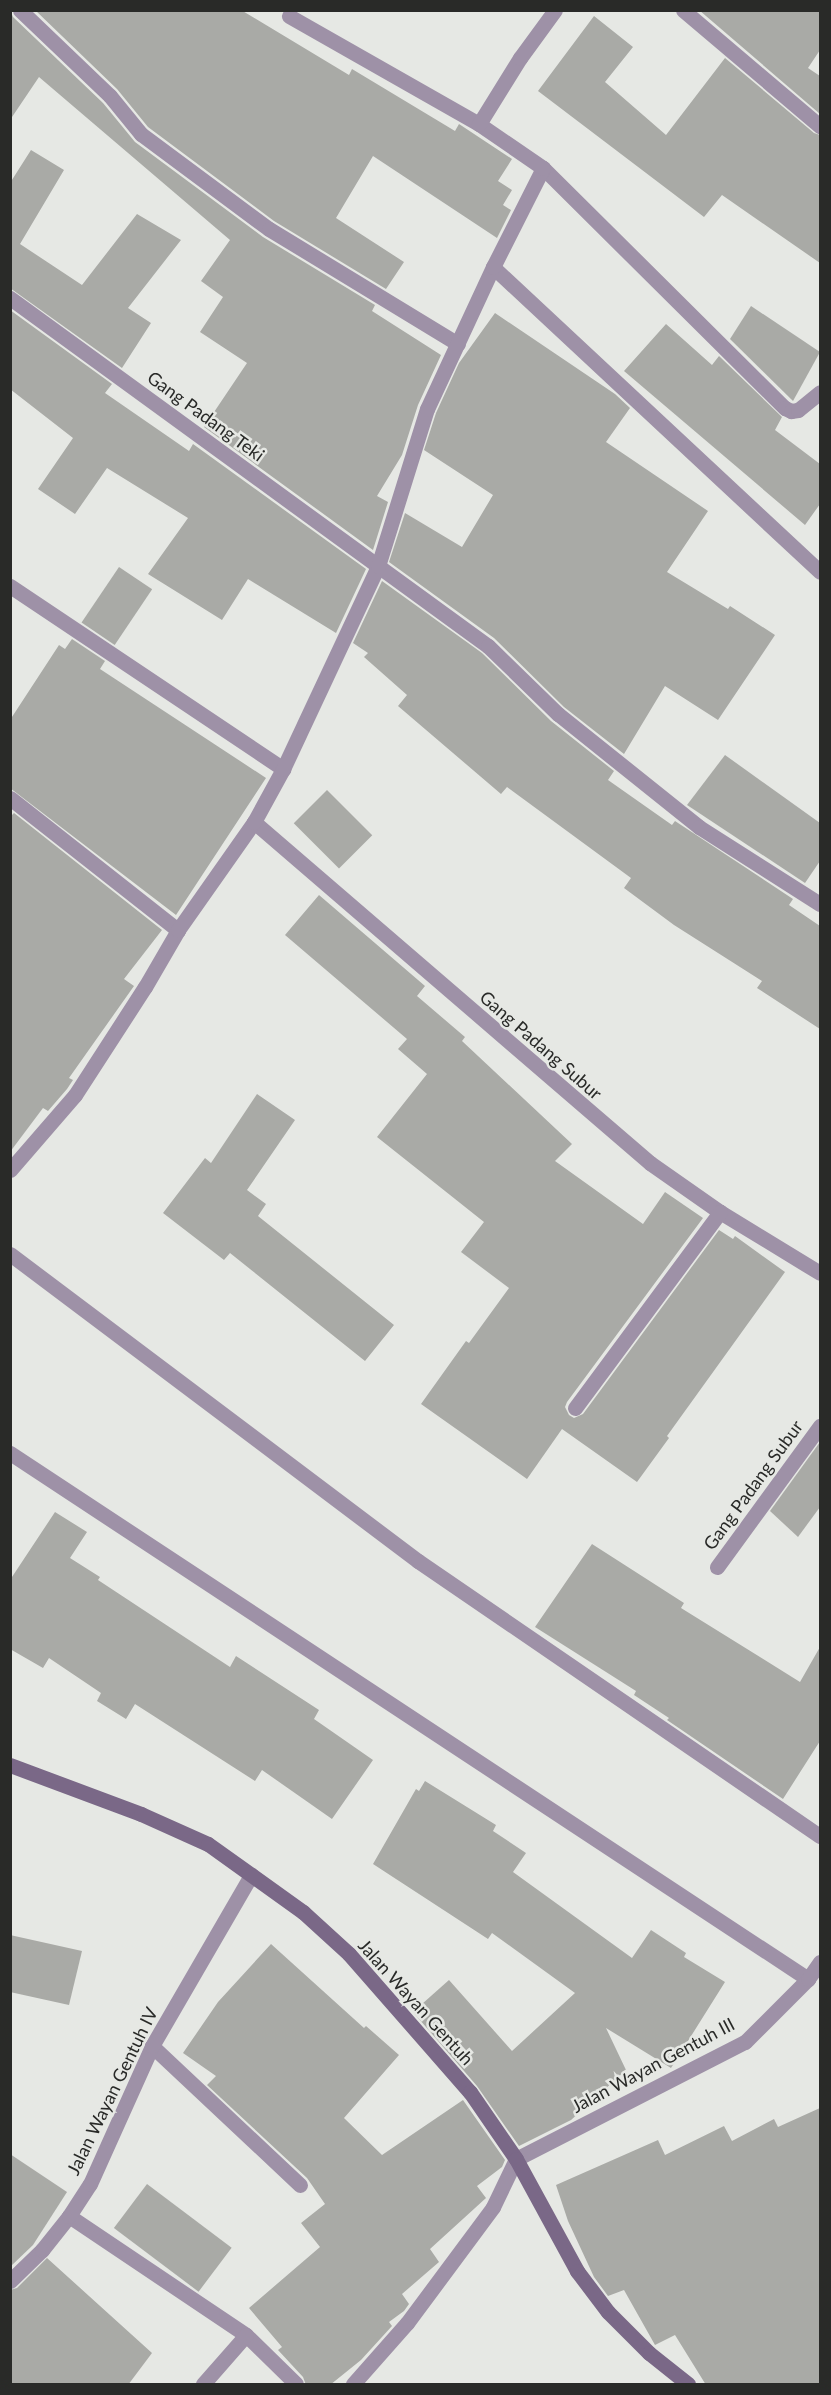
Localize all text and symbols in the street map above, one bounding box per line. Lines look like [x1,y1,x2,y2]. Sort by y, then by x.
street label: Gang Padang Teki [143,366,269,466]
street label: Gang Padang Subur [475,986,607,1104]
street label: Gang Padang Subur [699,1416,807,1554]
street label: Jalan Wayan Gentuh [354,1935,478,2069]
street label: Jalan Wayan Gentuh IV [62,2004,162,2178]
street label: Jalan Wayan Gentuh III [568,2013,738,2117]

